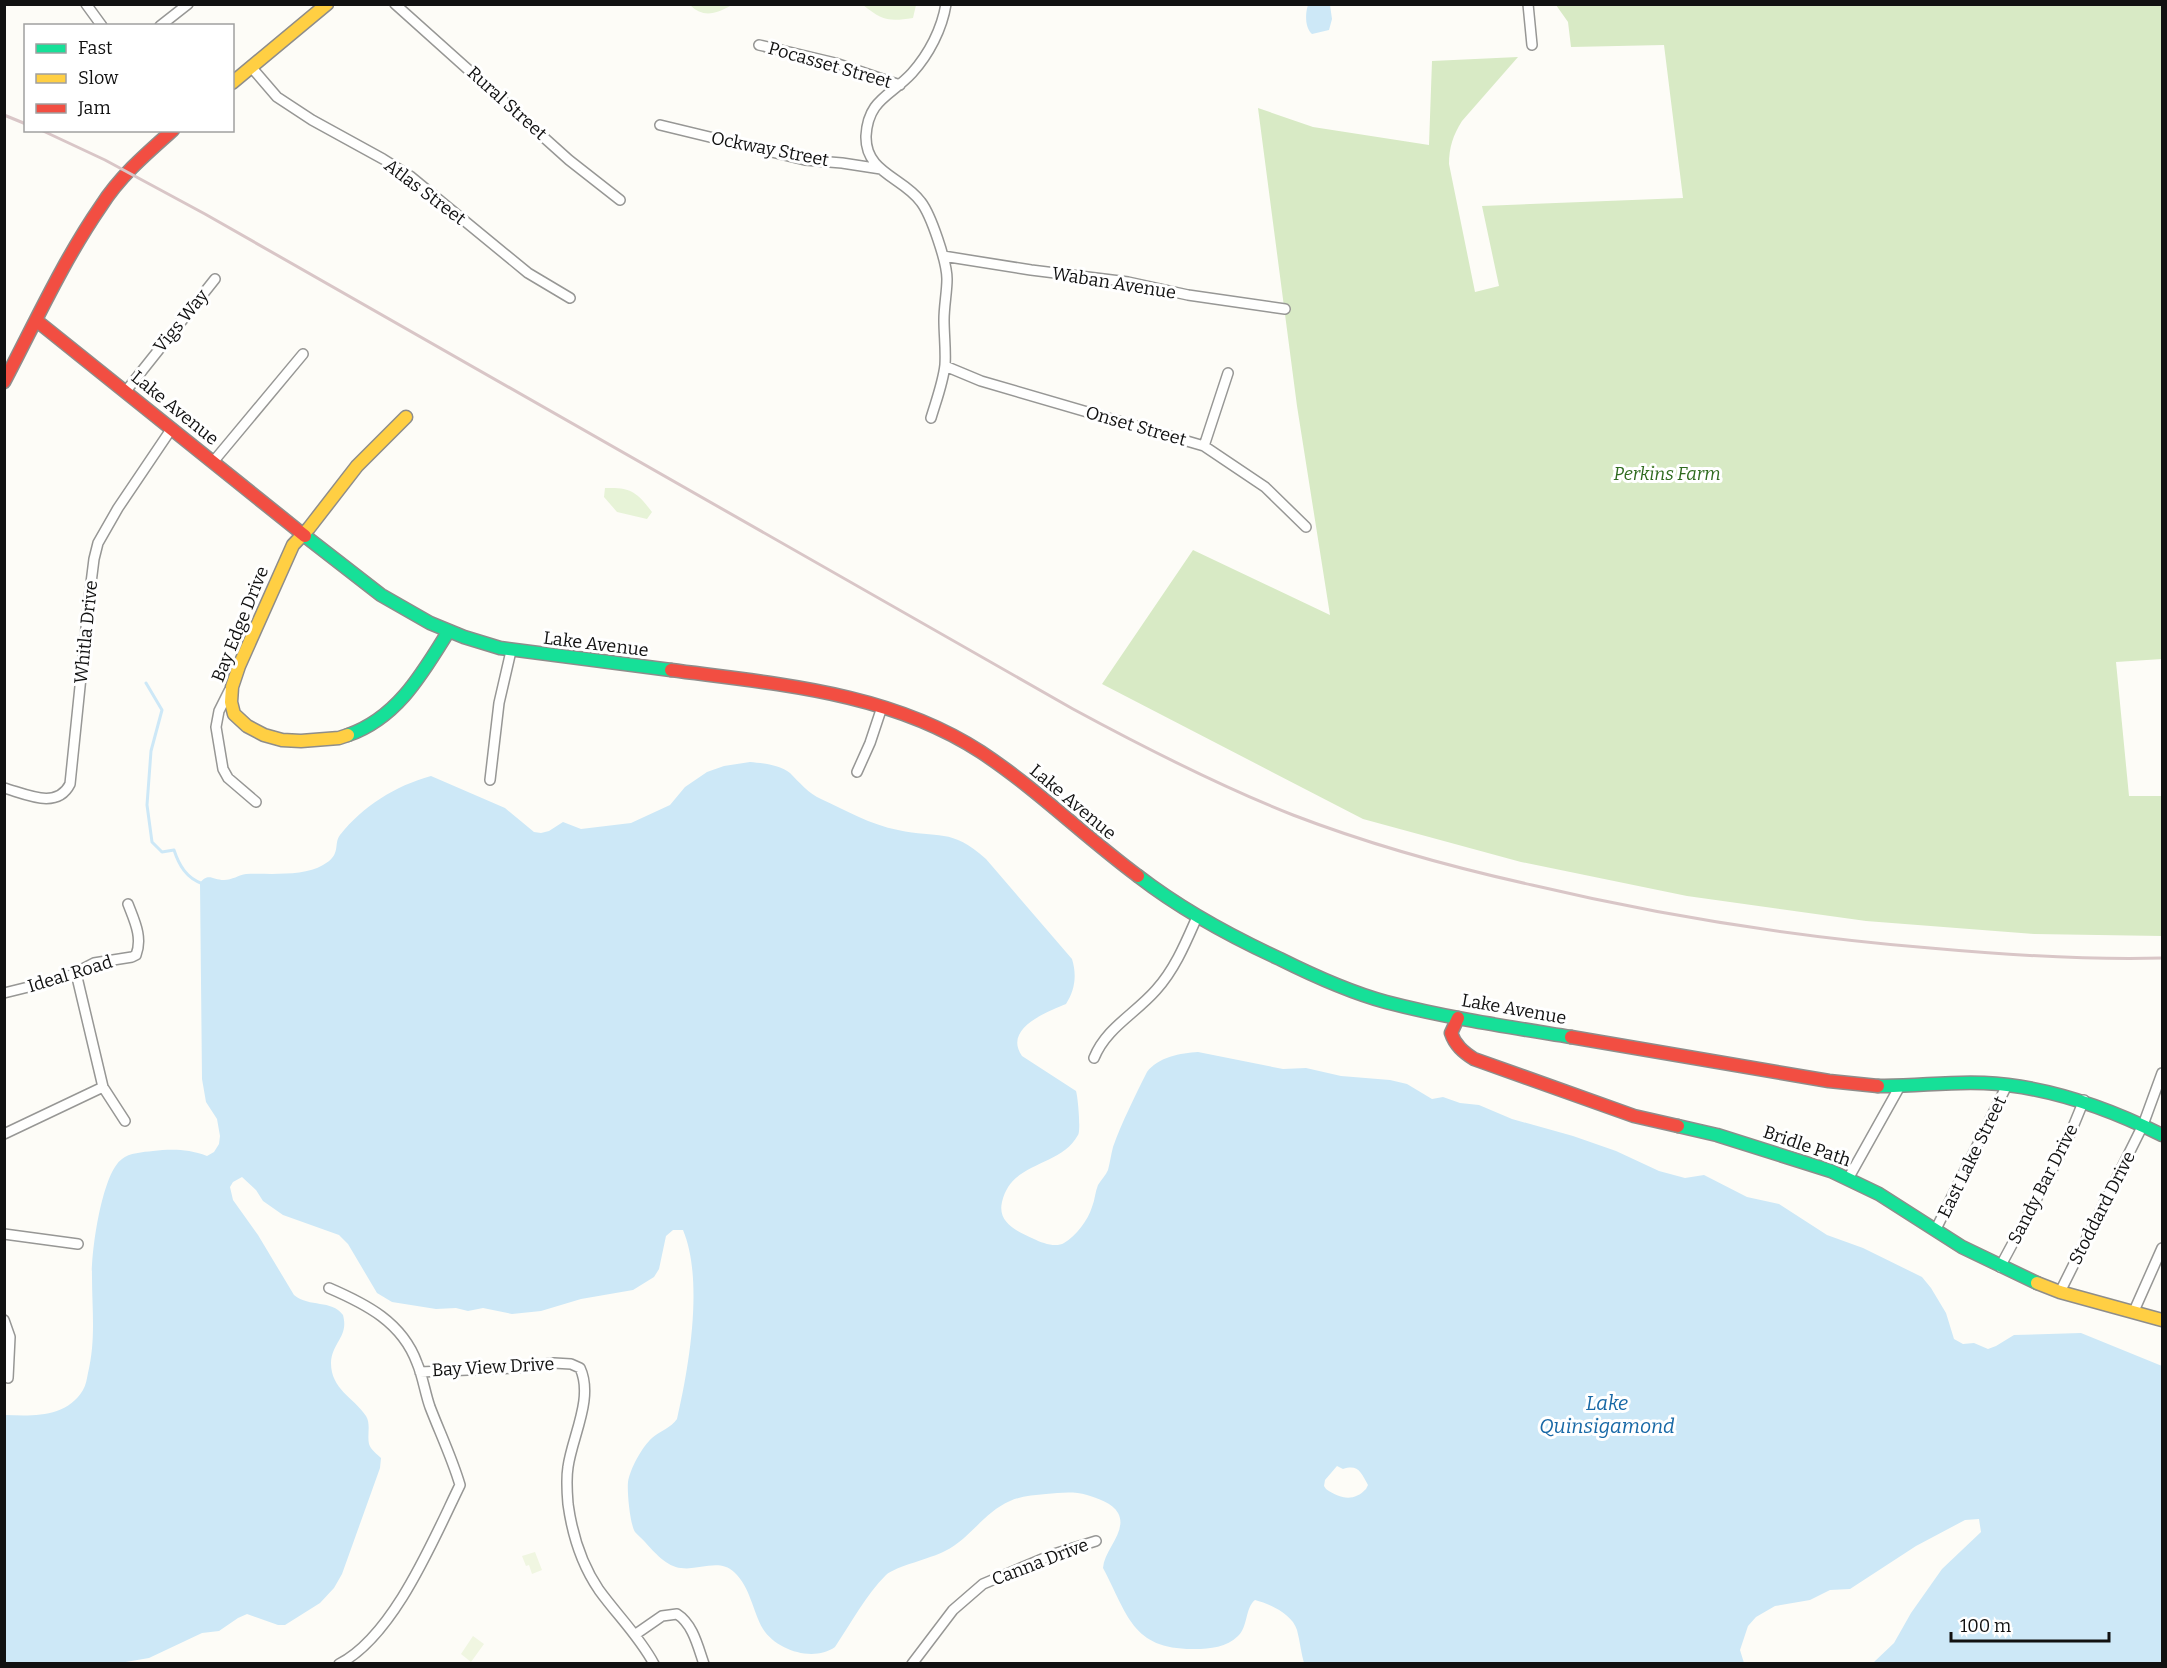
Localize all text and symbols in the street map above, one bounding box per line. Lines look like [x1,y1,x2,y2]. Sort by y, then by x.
legend [24,24,234,132]
text: Fast [78,37,113,59]
street label: Pocasset Street [766,37,895,93]
street label: Rural Street [463,62,552,145]
text: Slow [78,67,119,89]
text: Jam [77,97,111,119]
street label: Ockway Street [709,127,831,171]
street label: Atlas Street [380,154,470,230]
street label: Waban Avenue [1050,262,1178,304]
street label: Vigs Way [149,285,213,357]
street label: Lake Avenue [127,366,223,450]
street label: Onset Street [1083,401,1189,451]
park label: Perkins Farm [1614,463,1720,485]
street label: Bay Edge Drive [207,563,273,685]
street label: Whitla Drive [70,579,102,685]
street label: Lake Avenue [542,627,650,661]
street label: Lake Avenue [1025,760,1121,844]
street label: Ideal Road [25,951,115,997]
street label: Lake Avenue [1460,989,1568,1029]
street label: East Lake Street [1933,1092,2011,1222]
street label: Sandy Bar Drive [2003,1120,2083,1248]
street label: Bridle Path [1760,1121,1854,1171]
street label: Stoddard Drive [2064,1148,2140,1268]
street label: Bay View Drive [431,1353,555,1381]
water label: Lake Quinsigamond [1539,1391,1675,1438]
street label: Canna Drive [989,1534,1091,1590]
scale bar [1951,1605,2108,1643]
text: 100 m [1960,1615,2011,1637]

